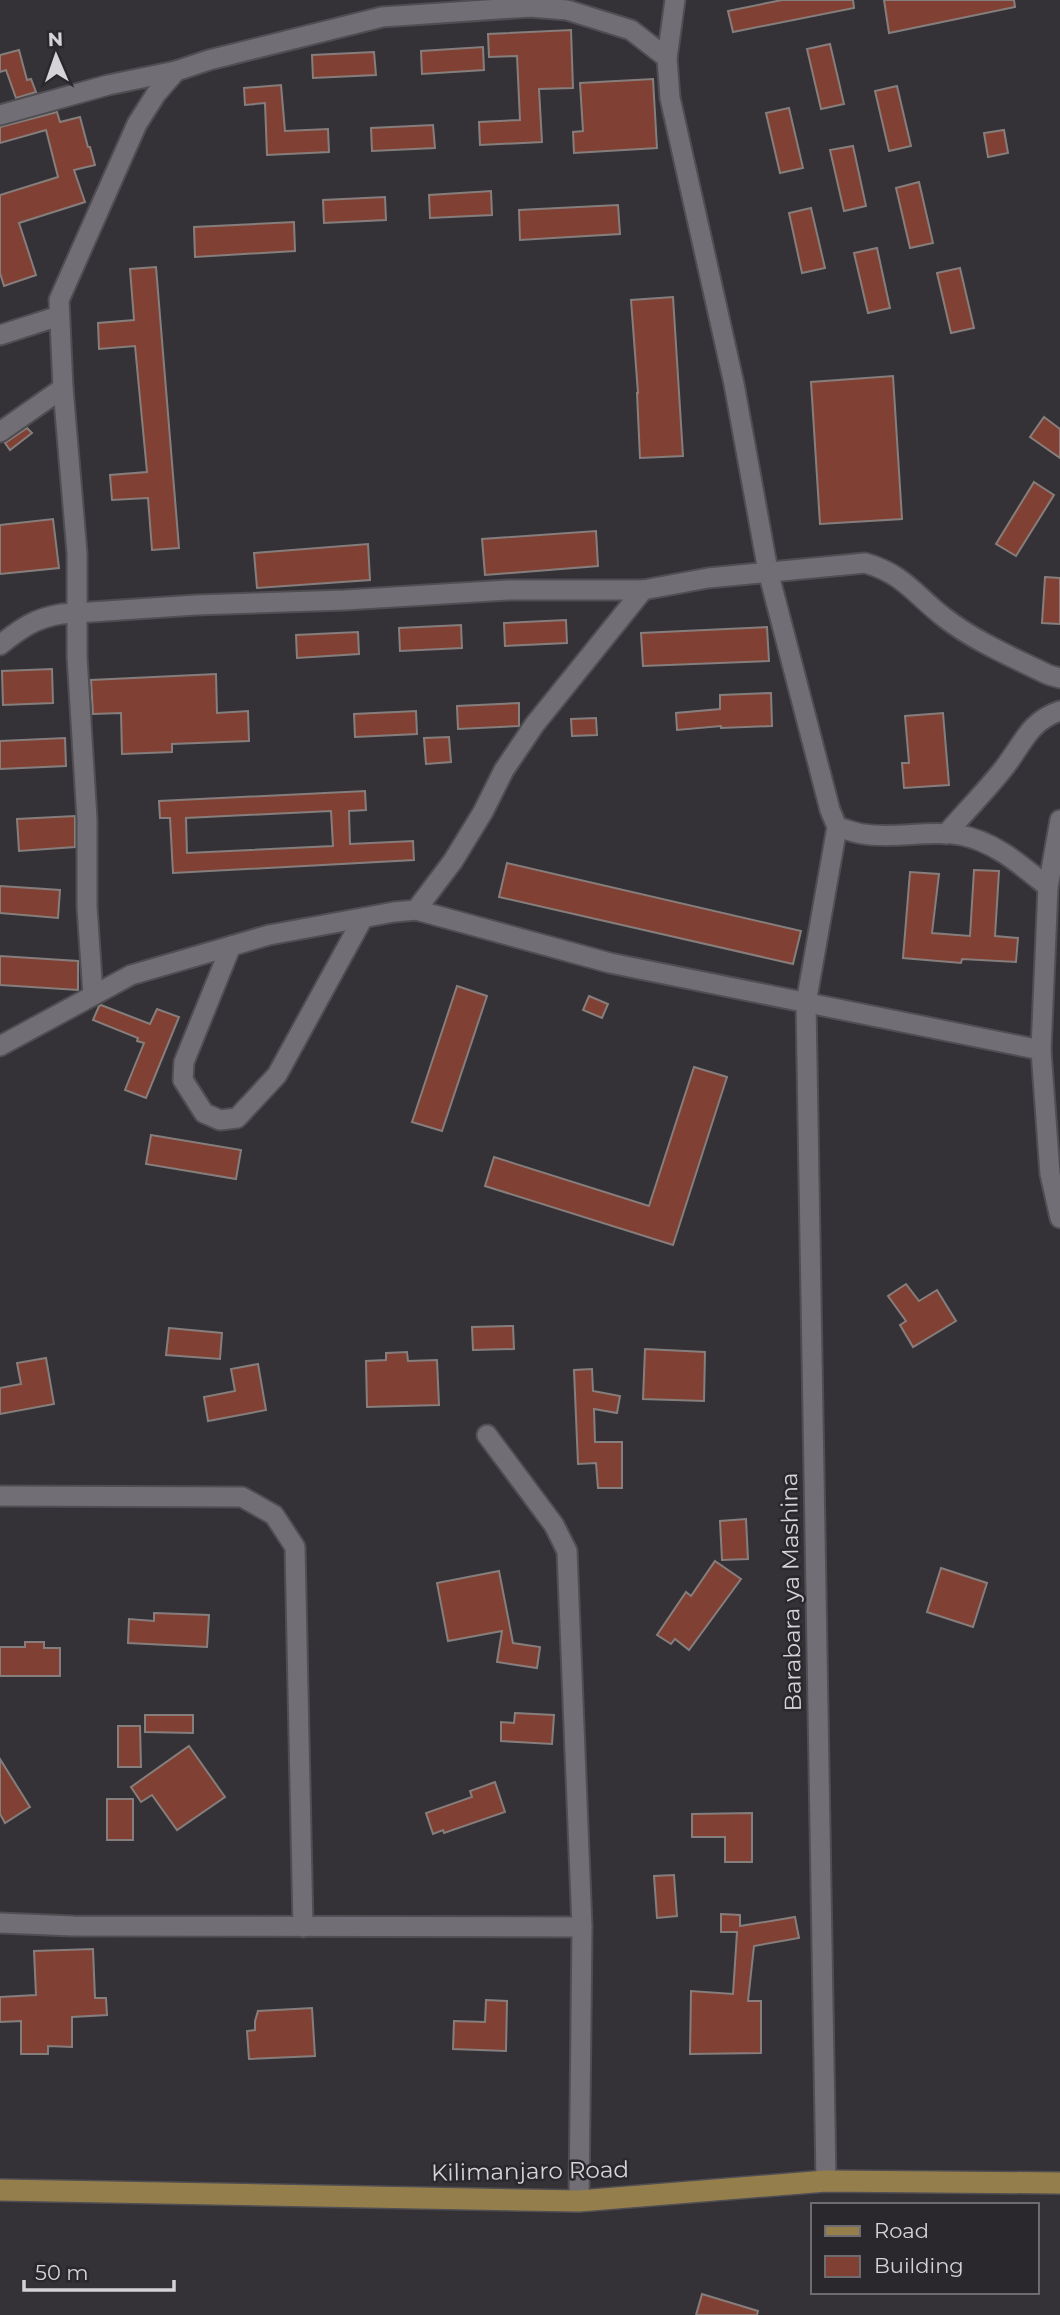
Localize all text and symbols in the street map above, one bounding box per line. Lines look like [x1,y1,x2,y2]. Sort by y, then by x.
north arrow [21,21,91,91]
text: N [47,28,64,51]
street label: Barabara ya Mashina [775,1472,807,1712]
street label: Kilimanjaro Road [431,2155,629,2187]
legend [811,2203,1039,2294]
text: Road [874,2218,929,2243]
scale bar [24,2248,175,2292]
text: Building [874,2253,964,2278]
text: 50 m [35,2260,89,2285]

